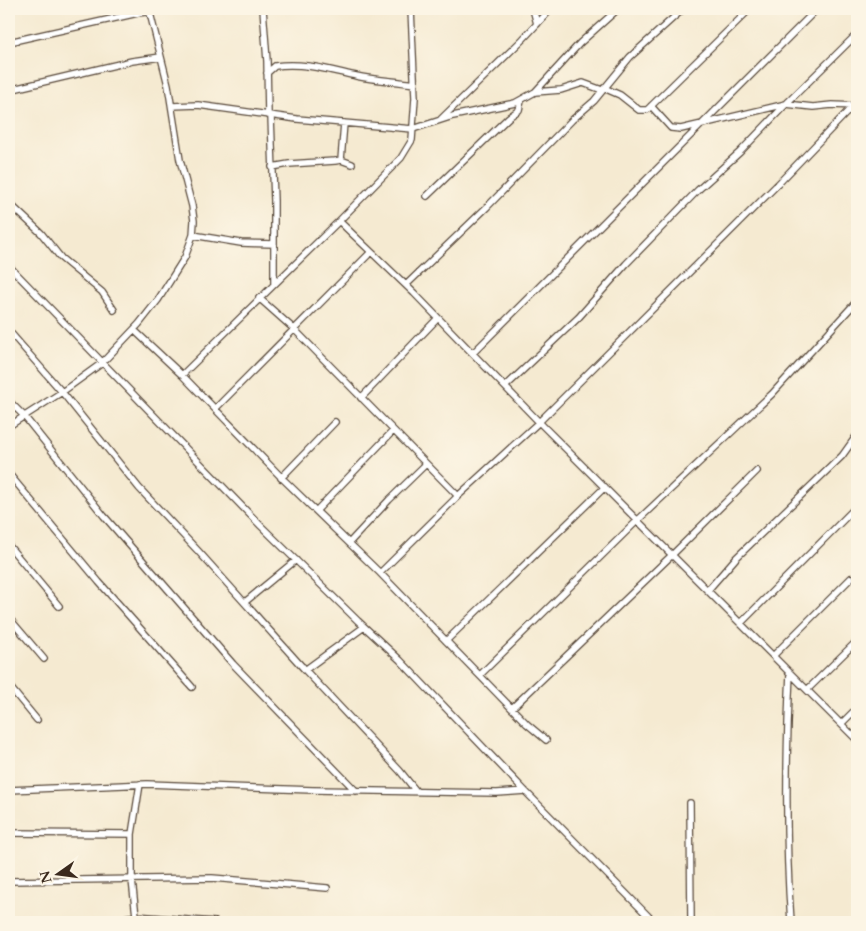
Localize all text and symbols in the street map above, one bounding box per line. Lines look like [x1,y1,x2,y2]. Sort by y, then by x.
north arrow [32,848,82,898]
text: N [35,869,57,885]

